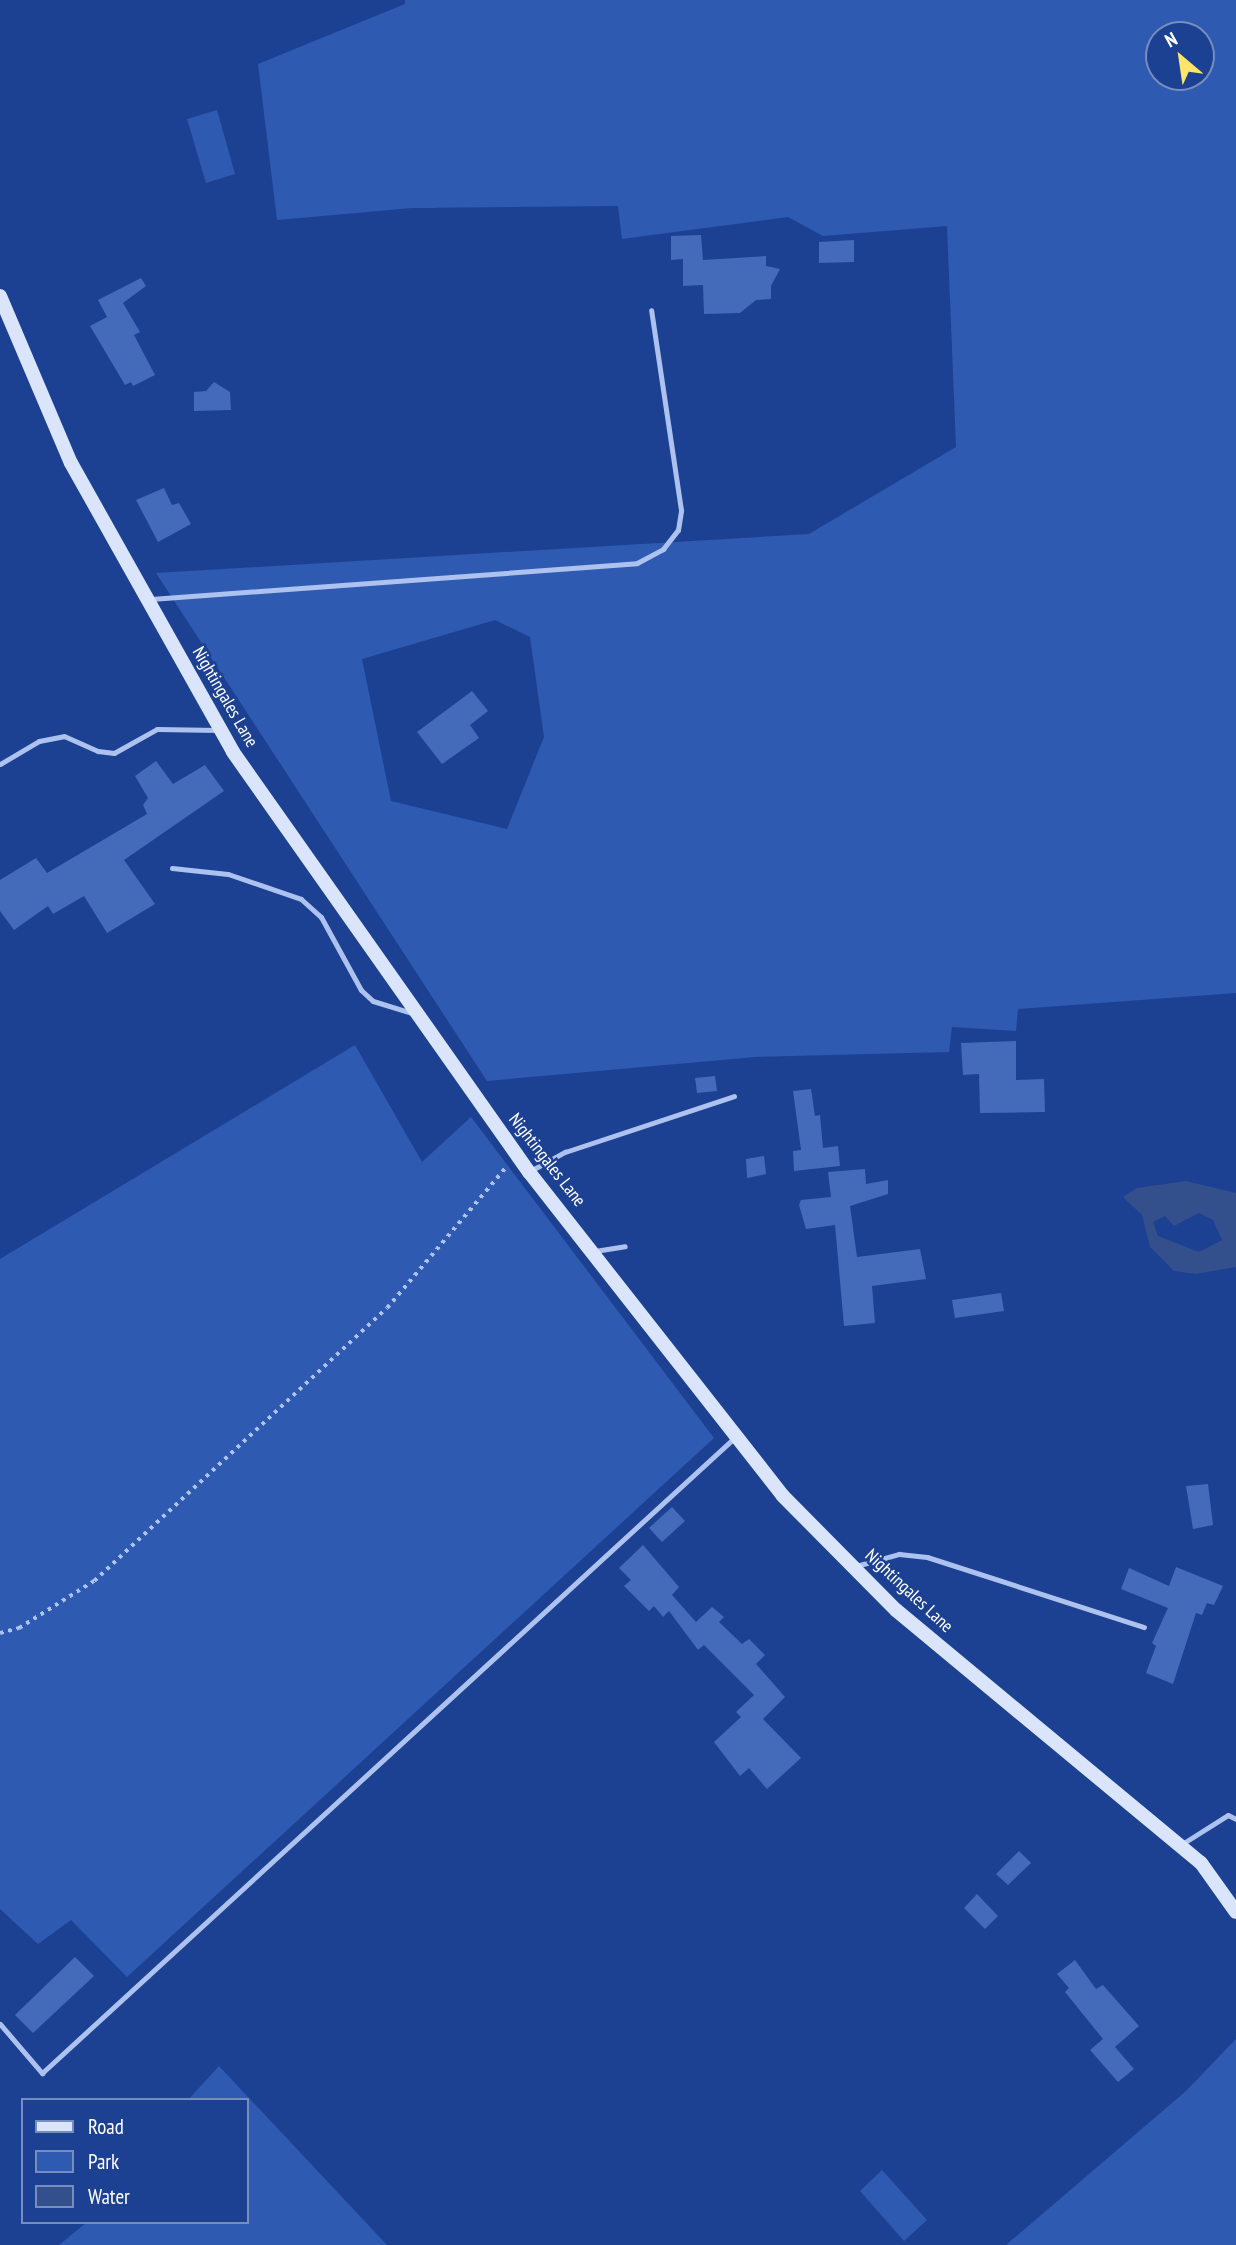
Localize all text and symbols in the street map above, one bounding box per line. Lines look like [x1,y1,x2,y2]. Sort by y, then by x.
north arrow [1145,21,1215,91]
text: N [1160,26,1181,52]
street label: Nightingales Lane [188,643,262,751]
street label: Nightingales Lane [504,1109,590,1211]
street label: Nightingales Lane [861,1545,957,1637]
legend [21,2098,248,2224]
text: Road [88,2113,124,2140]
text: Park [88,2148,119,2175]
text: Water [88,2183,130,2210]

